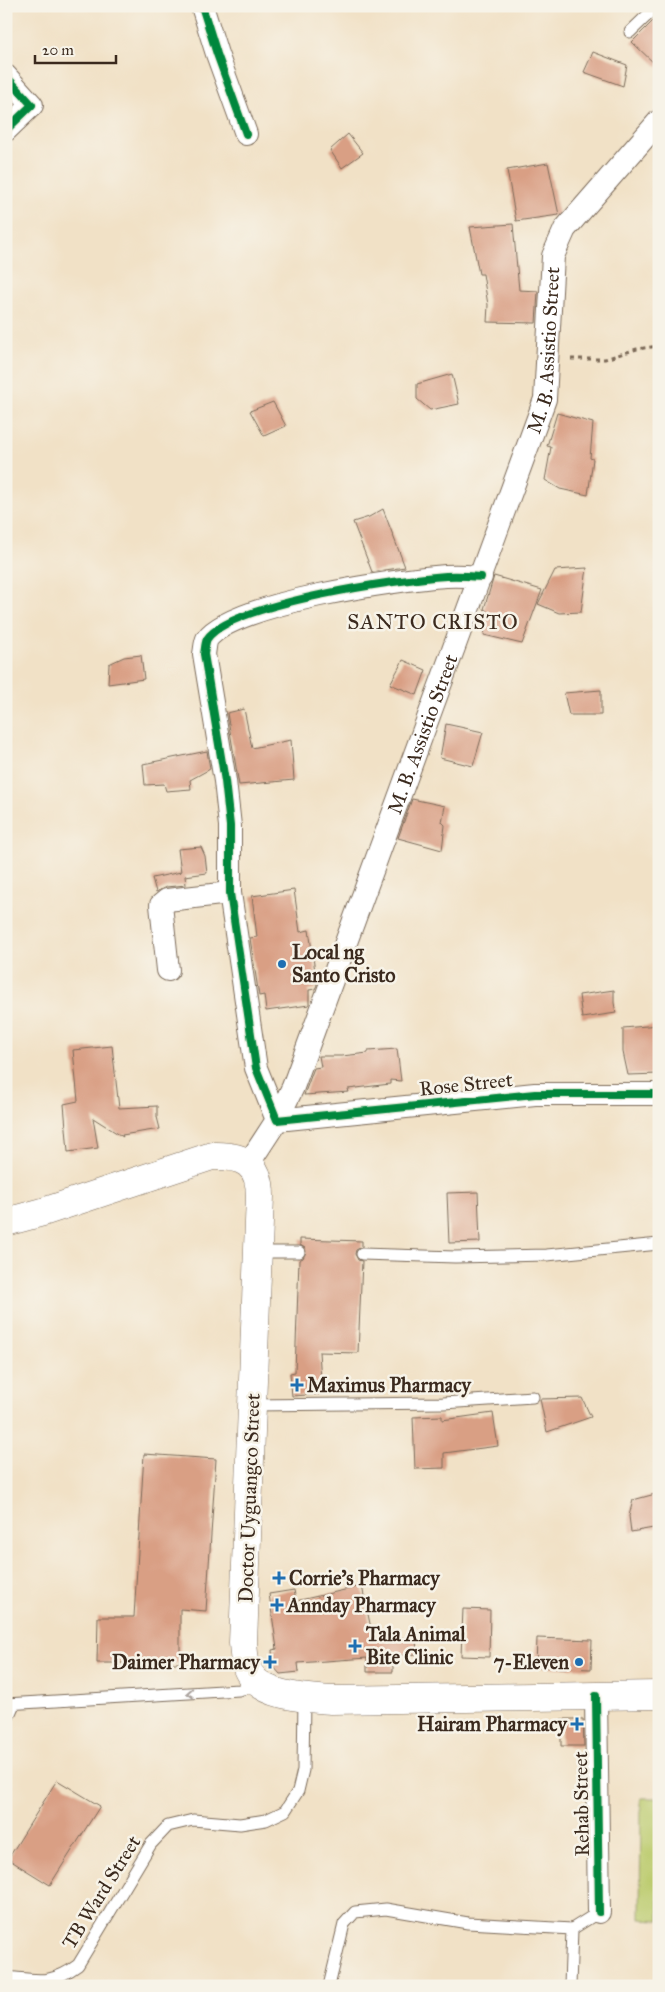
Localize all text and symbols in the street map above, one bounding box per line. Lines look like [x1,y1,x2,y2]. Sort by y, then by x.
scale bar [35,32,116,64]
text: 20 m [42,41,74,59]
street label: M. B. Assistio Street [521,266,564,437]
district label: SANTO CRISTO [347,609,519,635]
street label: M. B. Assistio Street [382,651,463,817]
place label: Local ng Santo Cristo [292,940,396,987]
marker: Local ng Santo Cristo [276,958,288,970]
street label: Rose Street [418,1067,514,1101]
place label: Maximus Pharmacy [307,1373,473,1398]
marker: Maximus Pharmacy [291,1379,303,1391]
street label: Doctor Uyguangco Street [233,1393,266,1603]
place label: Corrie's Pharmacy [289,1566,441,1591]
marker: Corrie's Pharmacy [273,1572,285,1584]
place label: Annday Pharmacy [285,1593,437,1618]
marker: Annday Pharmacy [271,1599,283,1611]
place label: Tala Animal Bite Clinic [365,1622,466,1669]
marker: Tala Animal Bite Clinic [348,1639,362,1653]
place label: Daimer Pharmacy [112,1650,262,1675]
place label: 7-Eleven [494,1650,569,1674]
marker: Daimer Pharmacy [264,1656,276,1668]
marker: 7-Eleven [573,1656,585,1668]
one-way arrow [186,1687,194,1698]
place label: Hairam Pharmacy [417,1712,569,1737]
marker: Hairam Pharmacy [571,1718,583,1730]
street label: Rehab Street [568,1751,594,1857]
street label: TB Ward Street [57,1831,145,1953]

